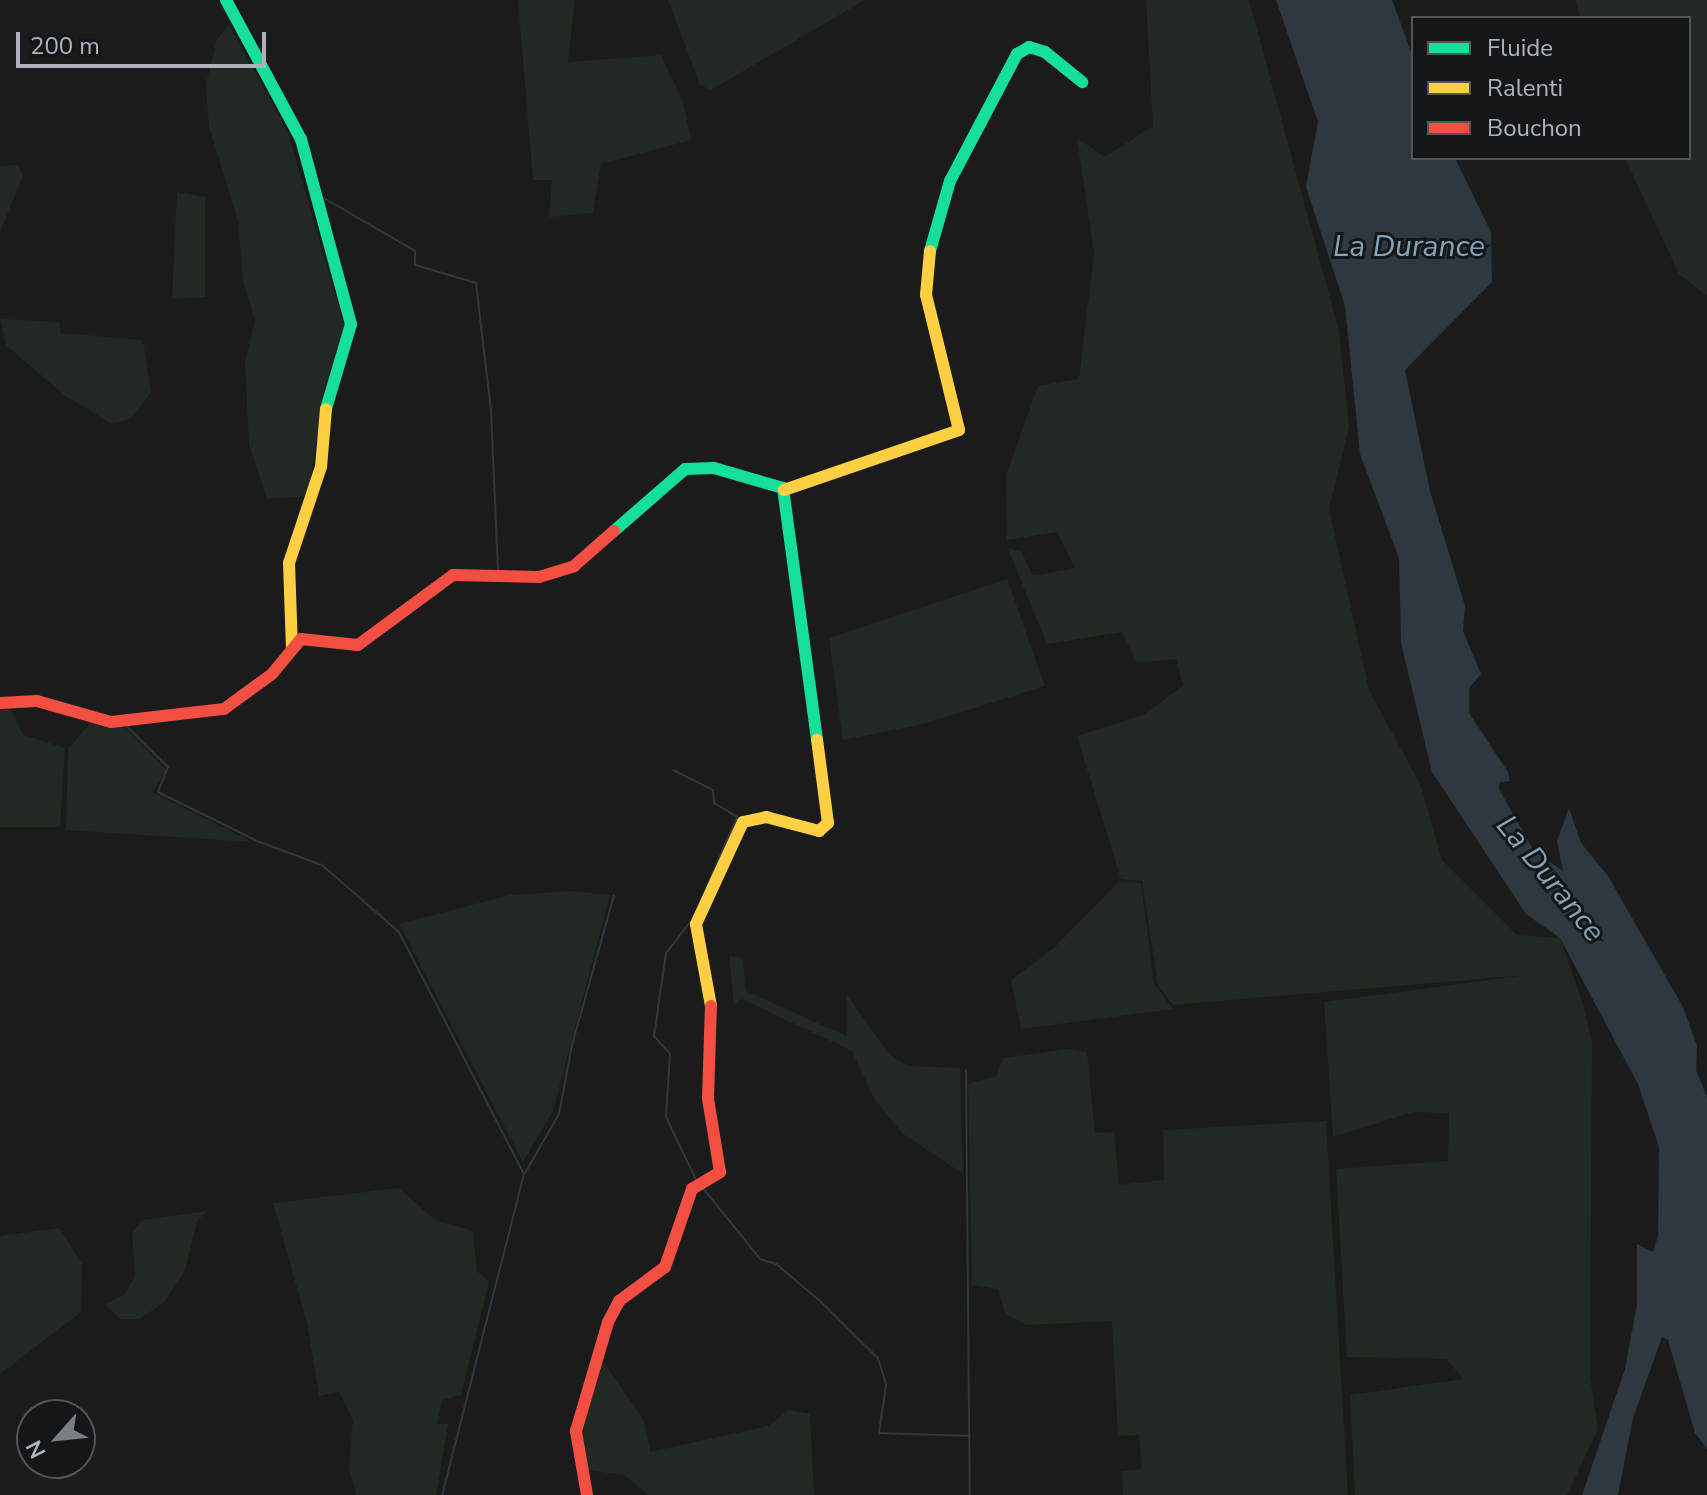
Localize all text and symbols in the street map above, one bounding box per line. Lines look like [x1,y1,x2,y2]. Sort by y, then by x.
scale bar [20,16,270,66]
legend [1411,16,1691,160]
text: 200 m [30,30,100,62]
text: Fluide [1487,32,1553,64]
text: Ralenti [1487,72,1563,104]
text: Bouchon [1487,112,1582,144]
water label: La Durance [1333,229,1485,265]
water label: La Durance [1488,809,1612,949]
north arrow [16,1399,96,1479]
text: N [19,1435,54,1463]

